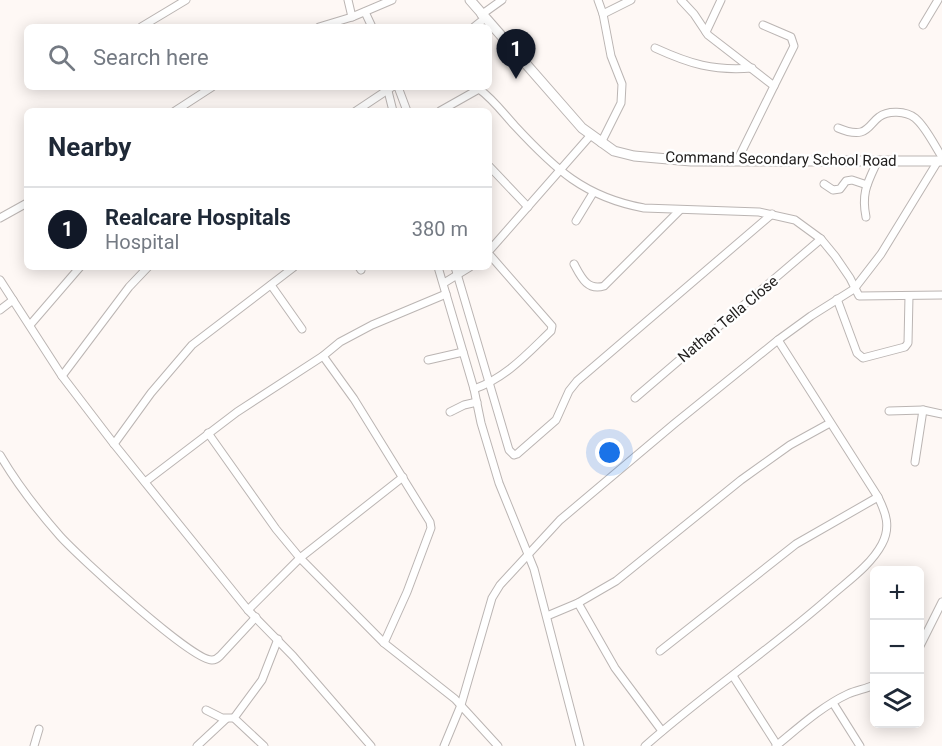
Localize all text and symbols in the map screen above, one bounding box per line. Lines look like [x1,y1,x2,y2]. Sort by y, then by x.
search box [24,24,492,90]
pin: 1 [496,29,536,79]
icon: search [45,41,78,74]
text: Search here [93,45,209,70]
text: Nearby [48,132,131,162]
street label: Command Secondary School Road [665,148,897,170]
text: Realcare Hospitals [105,205,291,230]
text: 1 [62,217,73,241]
text: 380 m [412,217,468,241]
text: Hospital [105,230,179,254]
street label: Nathan Tella Close [674,272,782,366]
your location [595,438,624,467]
map controls [870,566,924,728]
button: + [870,566,924,620]
button: − [870,620,924,674]
button: layers [870,674,924,728]

